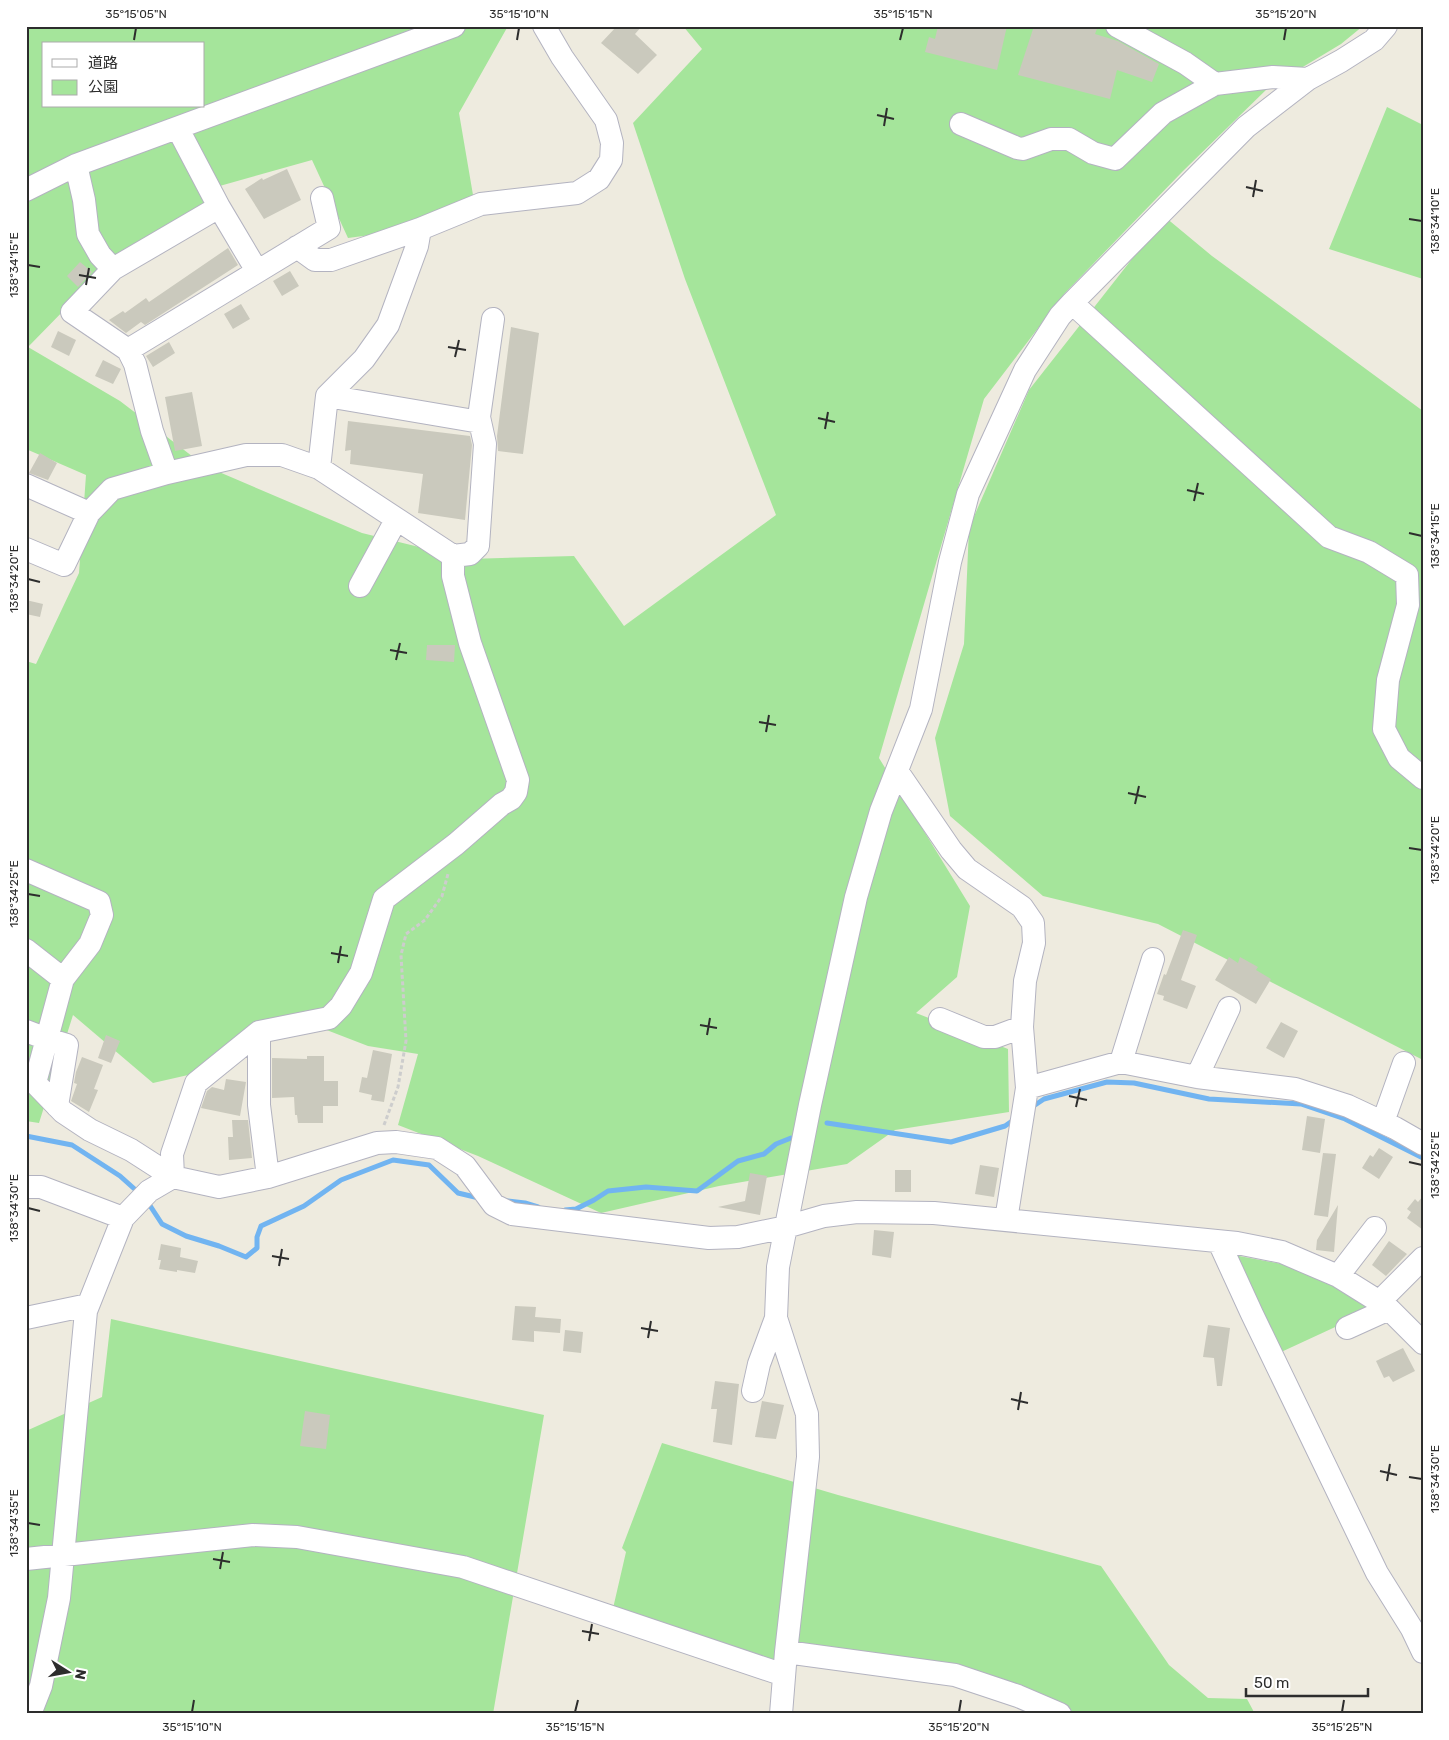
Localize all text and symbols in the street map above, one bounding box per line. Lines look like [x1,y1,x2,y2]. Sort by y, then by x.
text: 35°15'05"N [105,7,167,21]
text: 35°15'10"N [489,7,549,21]
text: 35°15'15"N [874,7,932,21]
text: 35°15'20"N [1255,7,1317,21]
legend [42,42,205,108]
text: 道路 [88,54,118,72]
text: 公園 [88,78,118,96]
text: 138°34'10"E [1428,188,1442,254]
text: 138°34'15"E [7,232,21,298]
text: 138°34'15"E [1428,503,1442,569]
text: 138°34'20"E [7,545,21,613]
text: 138°34'20"E [1428,816,1442,884]
text: 138°34'25"E [7,860,21,928]
text: 138°34'25"E [1428,1131,1442,1199]
text: 138°34'30"E [7,1174,21,1242]
text: 138°34'30"E [1428,1445,1442,1513]
text: 138°34'35"E [7,1489,21,1557]
north arrow [42,1648,92,1698]
scale bar [1246,1665,1369,1697]
text: N [71,1668,90,1681]
text: 50 m [1254,1674,1289,1692]
text: 35°15'10"N [162,1720,222,1734]
text: 35°15'15"N [546,1720,604,1734]
text: 35°15'20"N [928,1720,990,1734]
text: 35°15'25"N [1312,1720,1372,1734]

